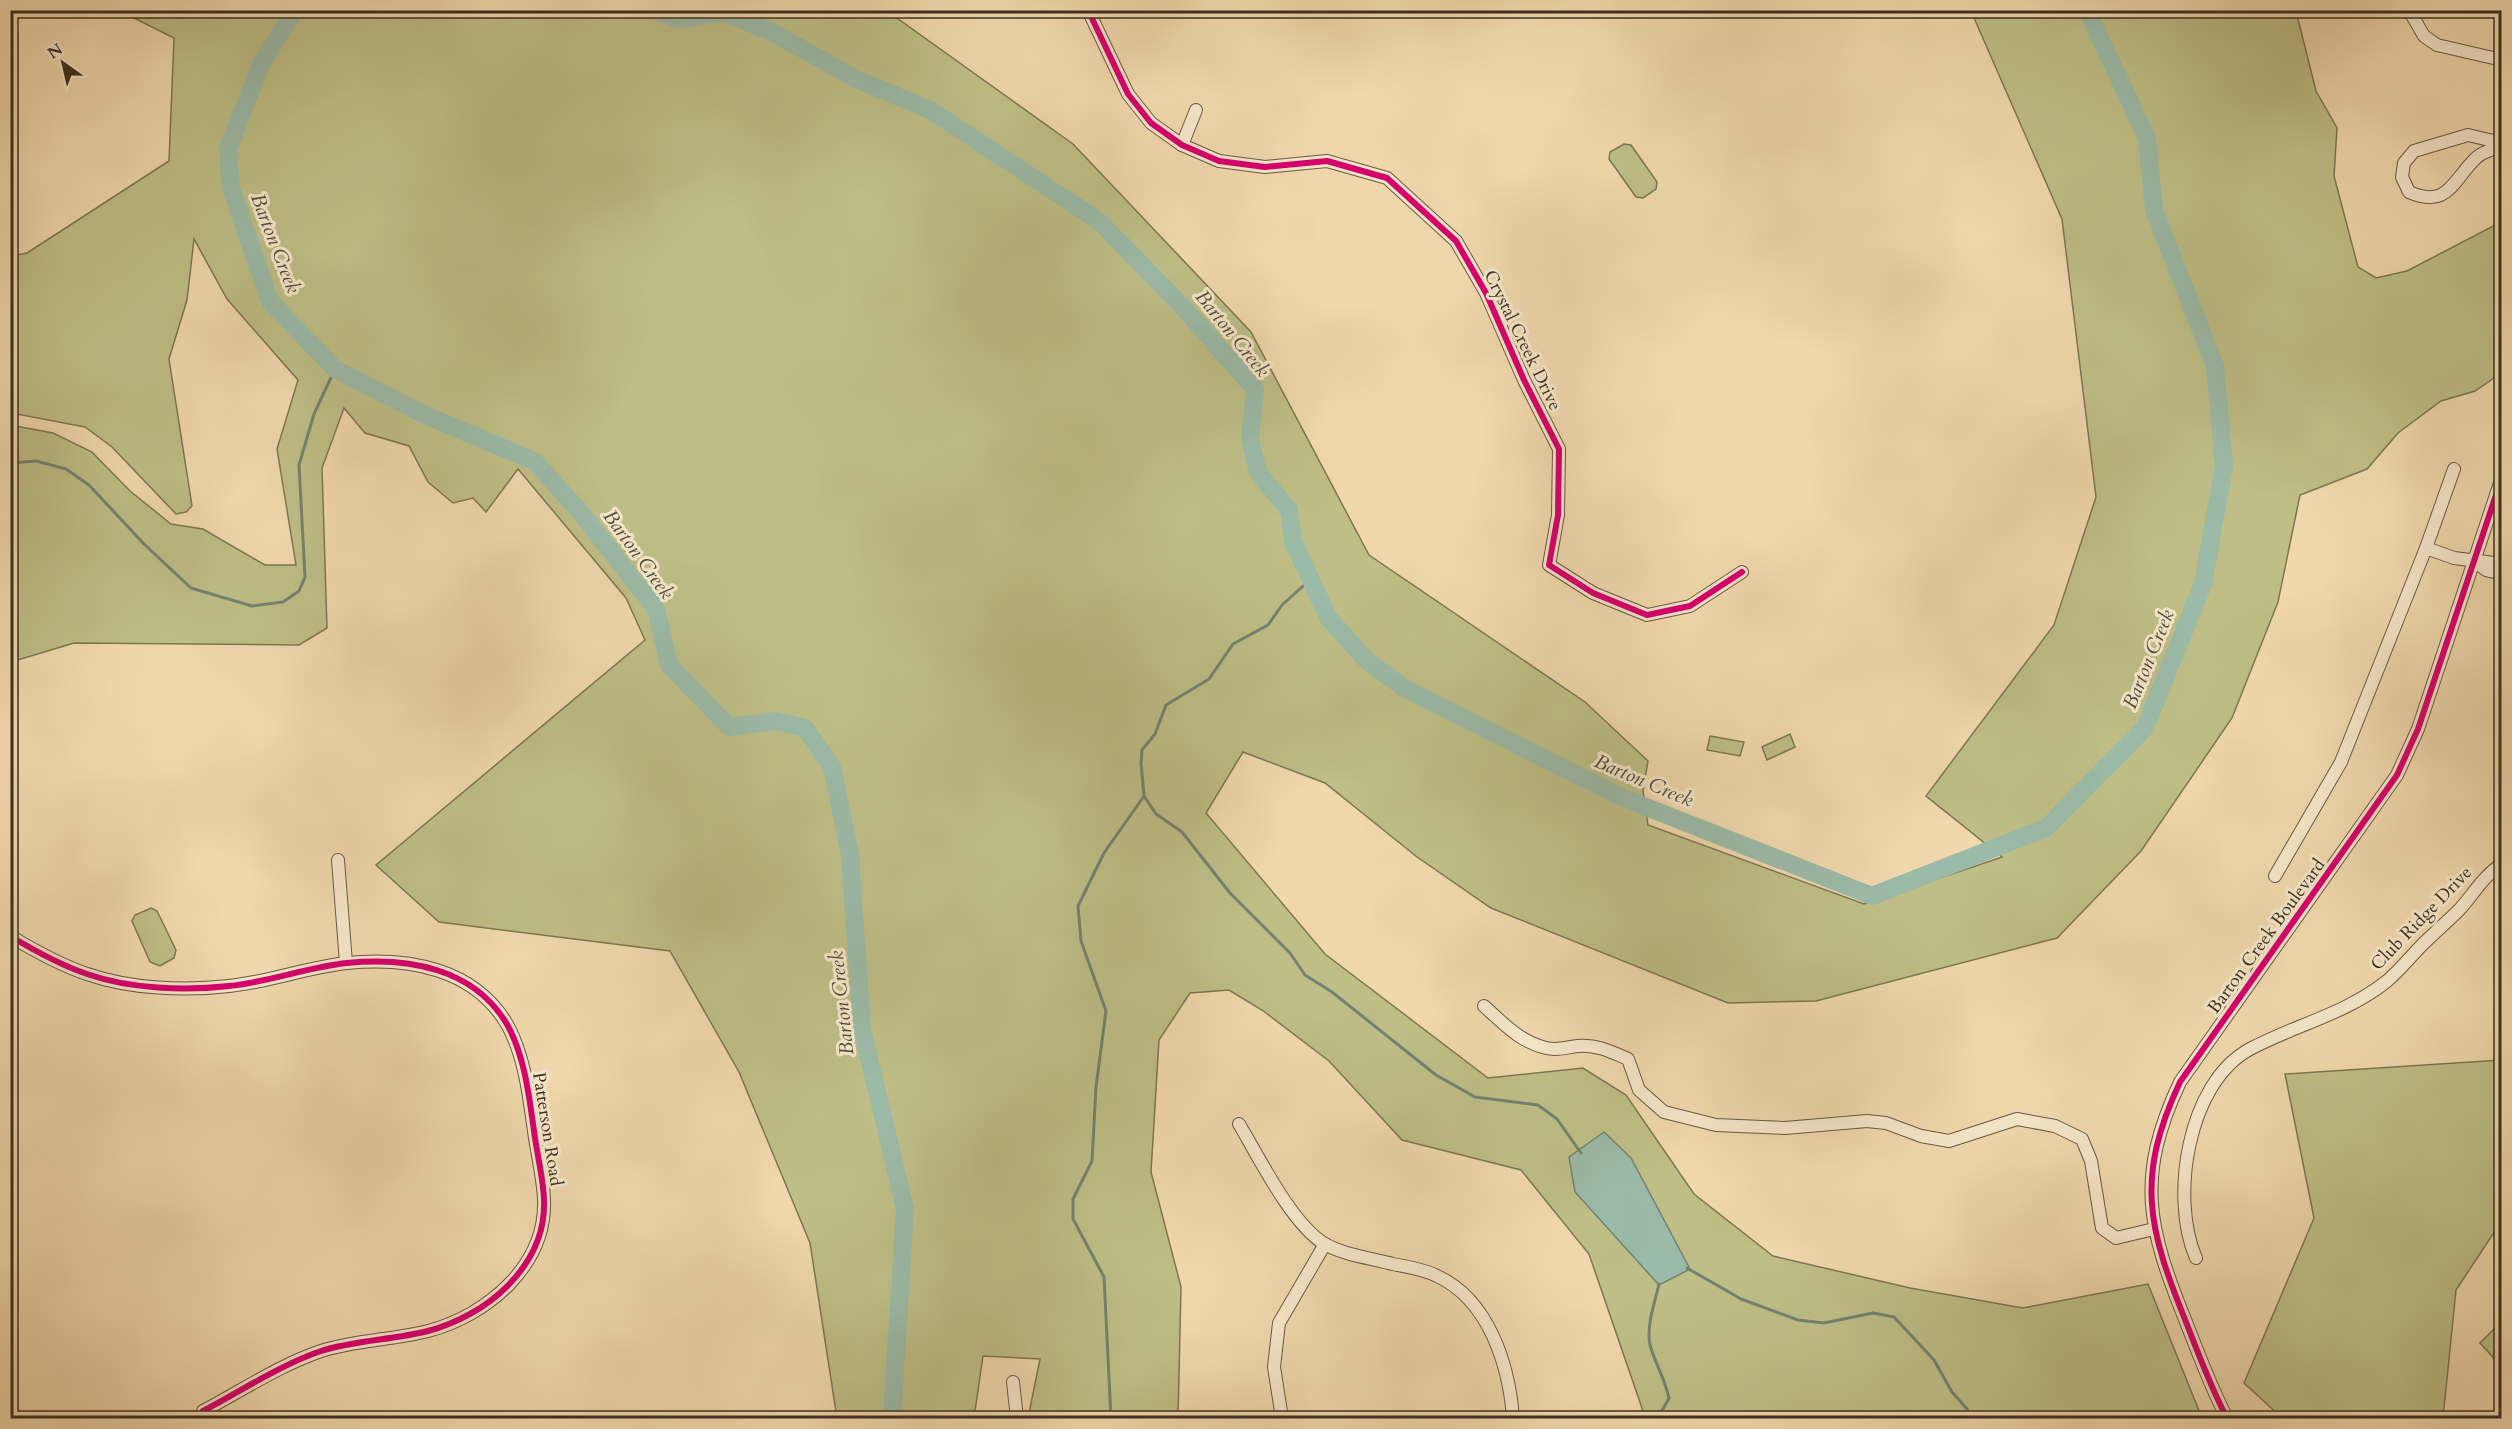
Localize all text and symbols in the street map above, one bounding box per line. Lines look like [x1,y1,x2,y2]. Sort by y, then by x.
north arrow [33,33,93,93]
text: N [43,38,67,64]
water label: Barton Creek [244,189,307,297]
street label: Crystal Creek Drive [1478,266,1567,415]
water label: Barton Creek [1189,284,1276,383]
water label: Barton Creek [597,504,680,605]
water label: Barton Creek [2116,605,2181,713]
water label: Barton Creek [1590,748,1697,813]
street label: Barton Creek Boulevard [2202,853,2331,1019]
street label: Club Ridge Drive [2365,861,2478,976]
water label: Barton Creek [823,949,860,1057]
street label: Patterson Road [526,1070,569,1188]

